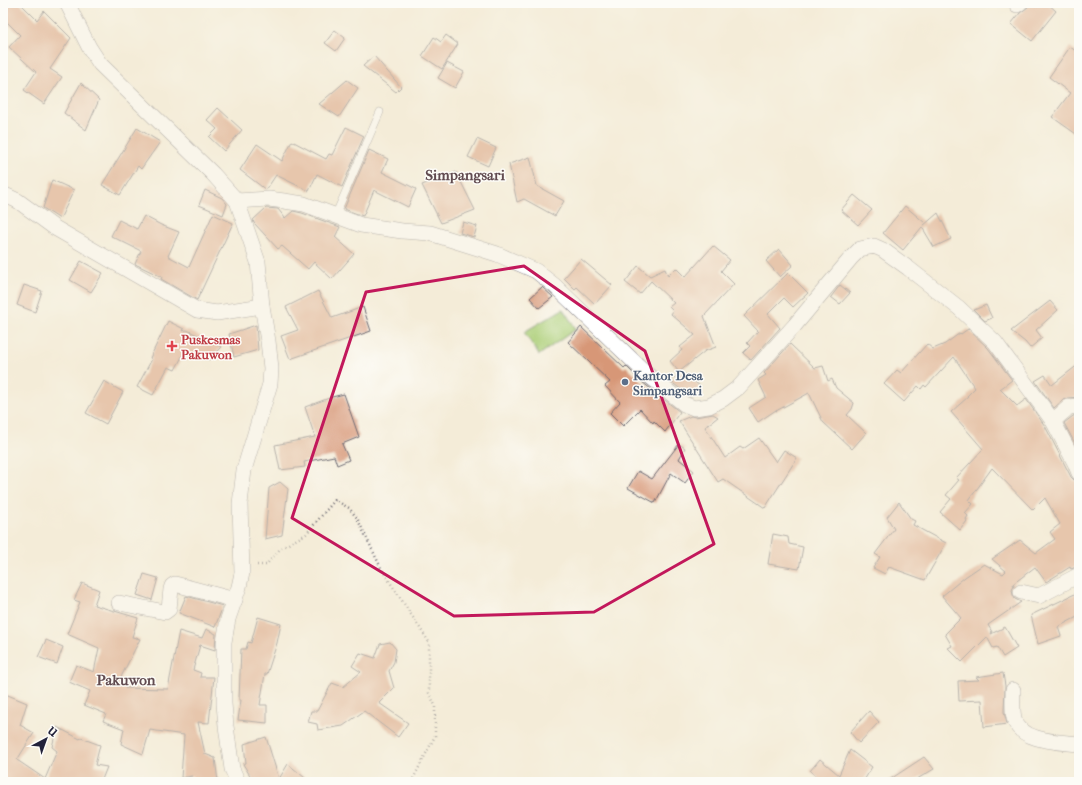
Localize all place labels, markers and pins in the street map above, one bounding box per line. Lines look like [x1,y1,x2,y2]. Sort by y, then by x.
place label: Puskesmas Pakuwon [181,332,241,362]
marker: Puskesmas Pakuwon [166,340,178,352]
place label: Kantor Desa Simpangsari [633,368,704,399]
marker: Kantor Desa Simpangsari [620,377,630,387]

